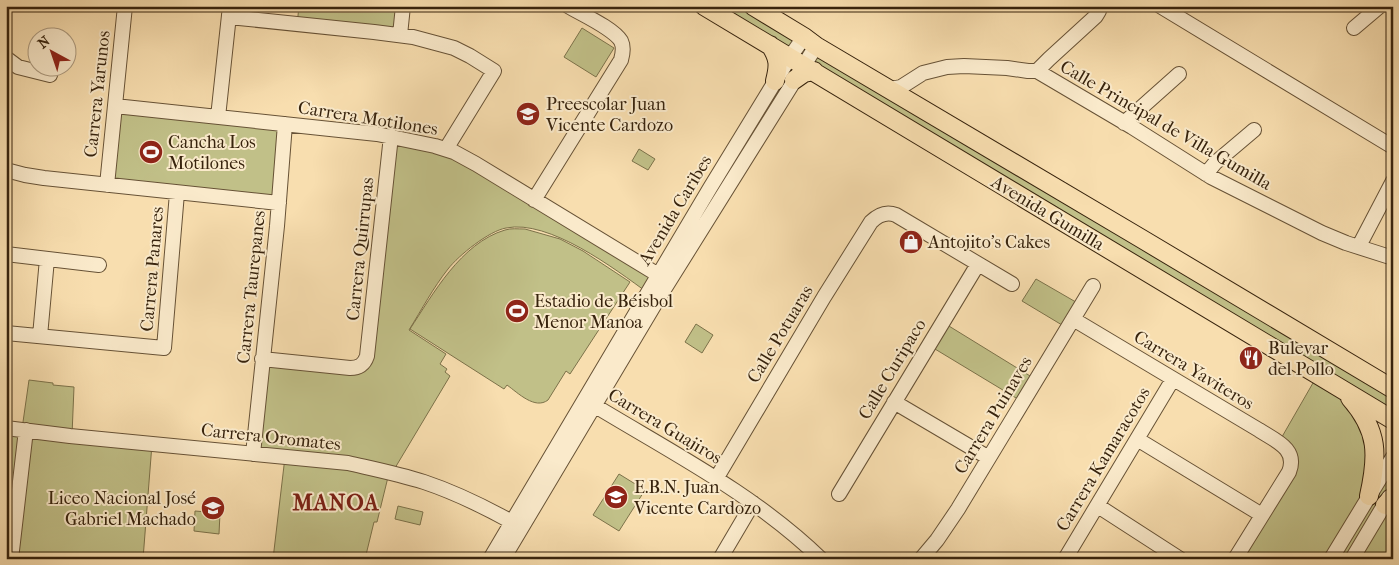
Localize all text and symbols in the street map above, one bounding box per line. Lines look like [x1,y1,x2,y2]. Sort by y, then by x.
north arrow [28,28,78,78]
street label: Carrera Yarunos [80,29,115,159]
text: N [34,32,54,52]
street label: Calle Principal de Villa Gumilla [1056,56,1276,195]
place label: Preescolar Juan Vicente Cardozo [545,94,673,136]
street label: Carrera Motilones [297,97,440,140]
school or university icon: Preescolar Juan Vicente Cardozo [515,101,541,127]
place label: Cancha Los Motilones [168,132,256,174]
sports icon: Cancha Los Motilones [138,139,164,165]
street label: Avenida Caribes [634,151,717,270]
street label: Avenida Gumilla [987,171,1109,256]
street label: Carrera Quirrupas [343,176,379,322]
street label: Carrera Panares [137,205,168,332]
street label: Carrera Taurepanes [233,209,270,365]
shop icon: Antojito's Cakes [898,229,924,255]
place label: Antojito's Cakes [927,232,1050,253]
street label: Calle Potuaras [743,281,818,387]
place label: Estadio de Béisbol Menor Manoa [534,291,673,333]
sports icon: Estadio de Béisbol Menor Manoa [504,298,530,324]
street label: Calle Curipaco [854,315,931,423]
street label: Carrera Yaviteros [1130,326,1258,415]
place label: Bulevar del Pollo [1268,338,1334,380]
restaurant icon: Bulevar del Pollo [1238,345,1264,371]
street label: Carrera Puinaves [950,352,1037,478]
street label: Carrera Kamaracotos [1052,383,1155,535]
street label: Carrera Guajiros [604,384,726,469]
street label: Carrera Oromates [200,420,342,455]
place label: E.B.N. Juan Vicente Cardozo [633,477,761,519]
school or university icon: E.B.N. Juan Vicente Cardozo [603,484,629,510]
place label: Liceo Nacional José Gabriel Machado [48,488,196,530]
district label: MANOA [291,490,380,516]
school or university icon: Liceo Nacional José Gabriel Machado [200,495,226,521]

